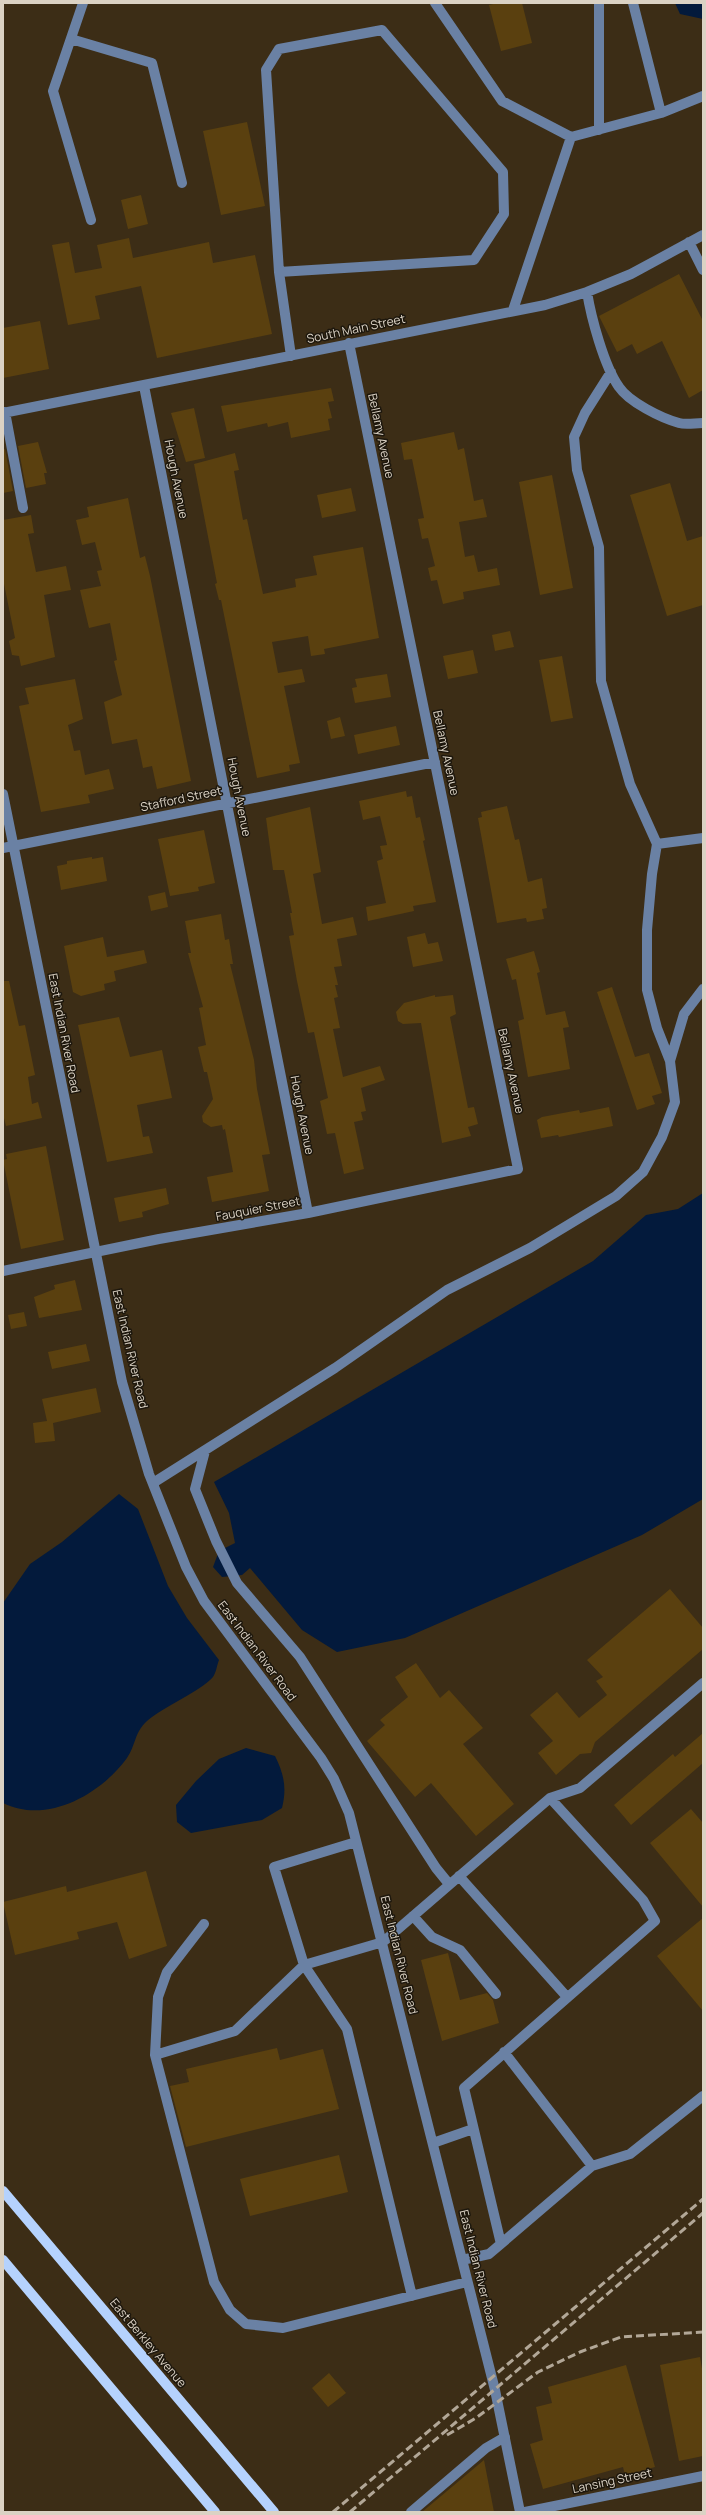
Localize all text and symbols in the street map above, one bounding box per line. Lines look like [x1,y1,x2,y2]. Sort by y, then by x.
street label: South Main Street [305,310,407,347]
street label: Bellamy Avenue [364,392,399,480]
street label: Hough Avenue [160,438,192,520]
street label: Bellamy Avenue [429,709,464,797]
street label: Hough Avenue [223,756,255,838]
street label: Stafford Street [139,782,223,815]
street label: East Indian River Road [45,972,84,1094]
street label: Bellamy Avenue [494,1027,529,1115]
street label: Hough Avenue [286,1074,318,1156]
street label: Fauquier Street [214,1192,302,1225]
street label: East Indian River Road [109,1288,152,1410]
street label: East Indian River Road [214,1597,301,1704]
street label: East Indian River Road [377,1894,422,2016]
street label: East Indian River Road [456,2208,501,2330]
street label: East Berkley Avenue [106,2295,191,2391]
street label: Lansing Street [571,2464,653,2497]

